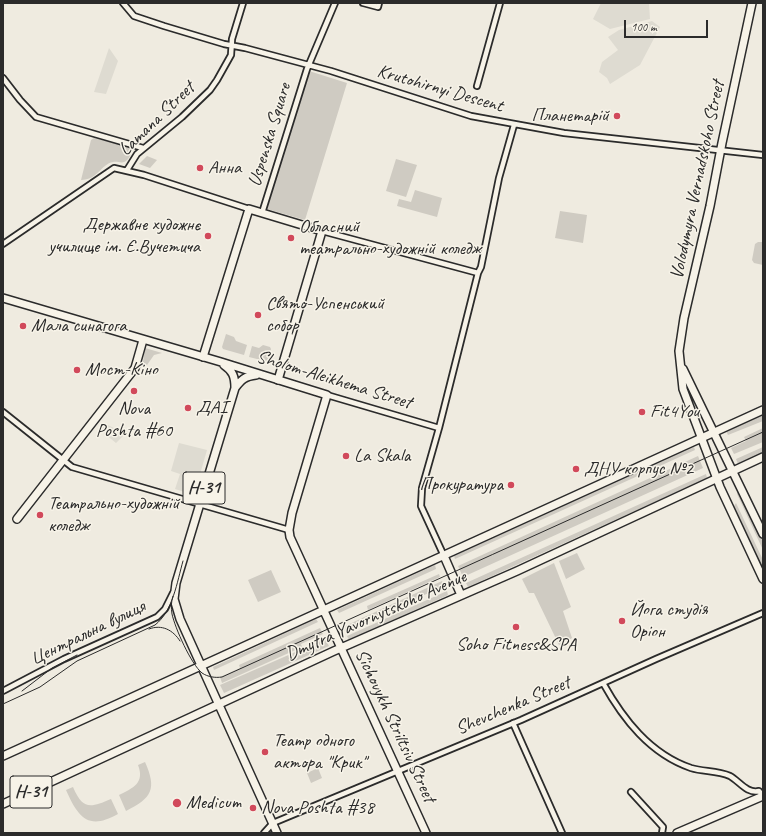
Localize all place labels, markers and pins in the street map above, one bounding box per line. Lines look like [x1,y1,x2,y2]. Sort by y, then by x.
place label: Планетарій [532,105,609,127]
marker: Планетарій [612,111,622,121]
place label: Анна [208,157,241,179]
marker: Анна [195,163,205,173]
place label: Державне художнє училище ім. Є.Вучетича [48,214,200,258]
place label: Обласний театрально-художній коледж [299,216,481,260]
marker: Державне художнє училище ім. Є.Вучетича [203,231,213,241]
marker: Обласний театрально-художній коледж [286,233,296,243]
place label: Свято-Успенський собор [266,293,384,337]
marker: Свято-Успенський собор [253,310,263,320]
place label: Мала синагога [31,315,127,337]
marker: Мала синагога [18,321,28,331]
place label: Мост-Кіно [85,359,158,381]
marker: Мост-Кіно [72,365,82,375]
marker: Nova Poshta #60 [129,386,139,396]
place label: ДАІ [196,397,227,419]
place label: Nova Poshta #60 [96,398,172,442]
place label: Fit4You [650,401,699,423]
marker: ДАІ [183,403,193,413]
marker: Fit4You [637,407,647,417]
place label: La Skala [354,445,410,467]
marker: La Skala [341,451,351,461]
place label: ДНУ корпус №2 [584,458,693,480]
marker: ДНУ корпус №2 [571,464,581,474]
place label: Прокуратура [419,474,503,496]
marker: Прокуратура [506,480,516,490]
place label: Театрально-художній коледж [48,493,179,537]
marker: Театрально-художній коледж [35,510,45,520]
place label: Йога студія Оріон [630,599,708,643]
marker: Йога студія Оріон [617,616,627,626]
marker: Soho Fitness&SPA [511,622,521,632]
place label: Soho Fitness&SPA [456,634,576,656]
place label: Театр одного актора "Крик" [273,730,366,774]
marker: Театр одного актора "Крик" [260,747,270,757]
place label: Medicum [186,792,241,814]
marker: Medicum [171,797,183,809]
place label: Nova Poshta #38 [261,797,374,819]
marker: Nova Poshta #38 [248,803,258,813]

